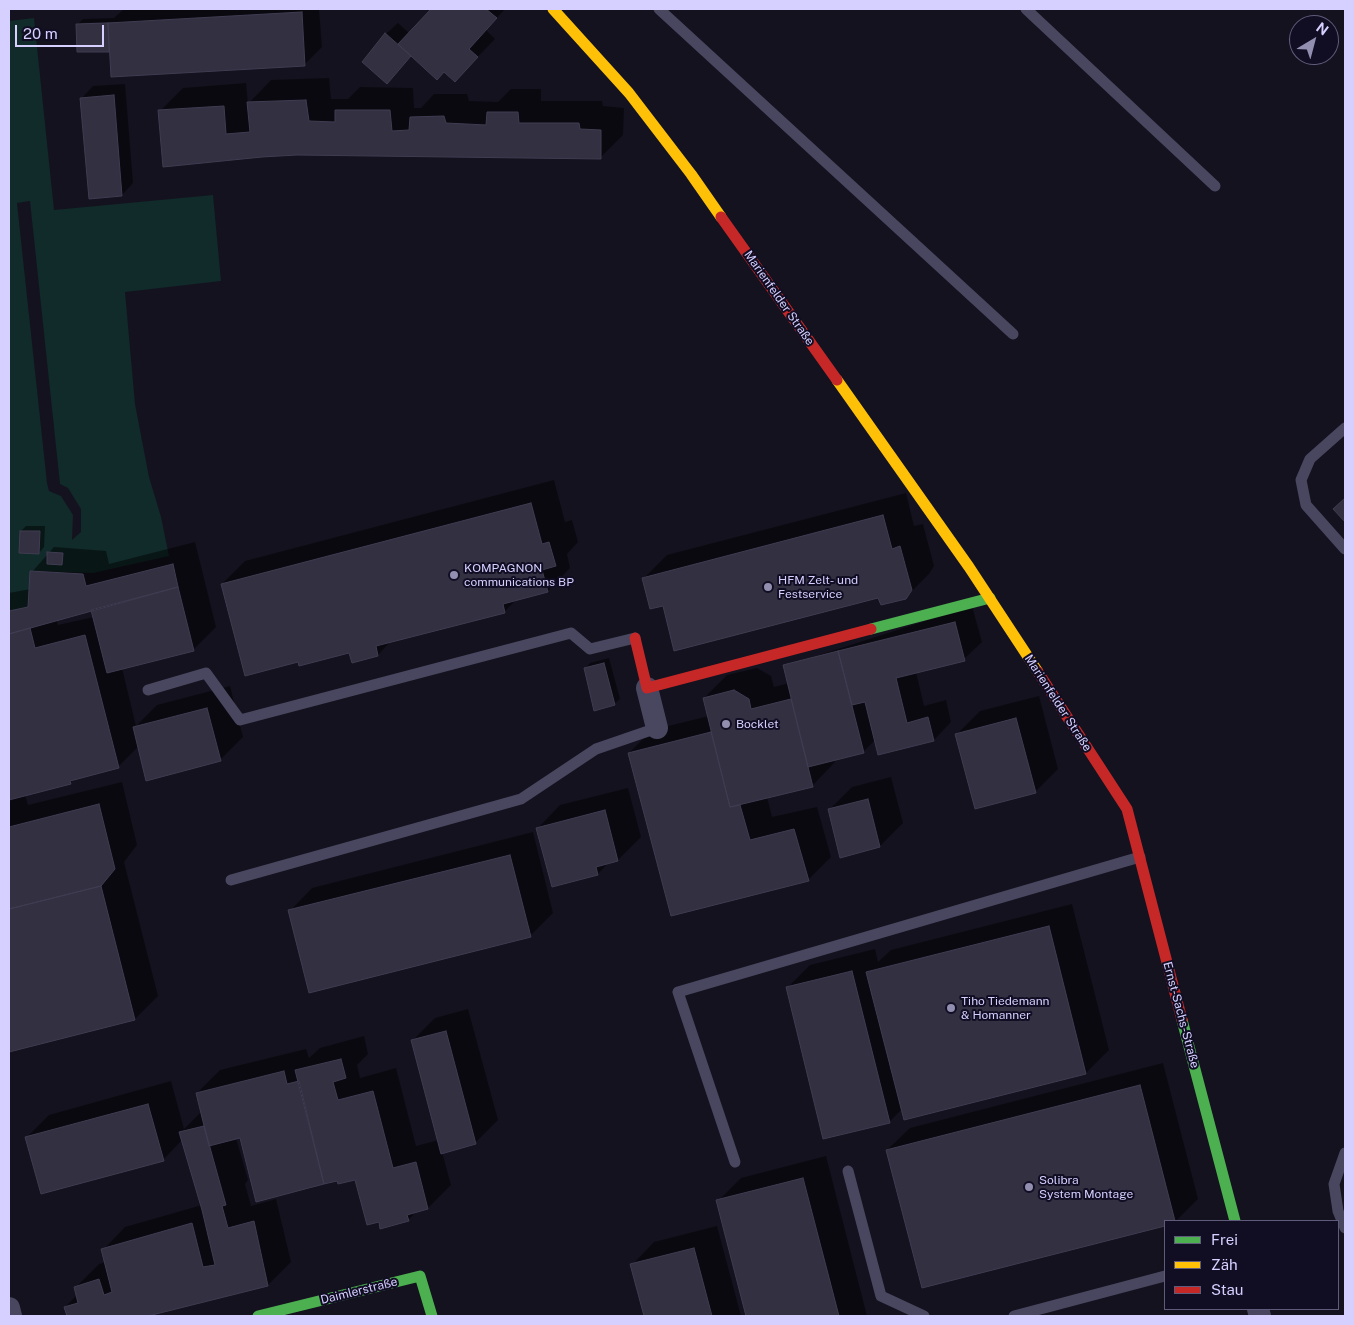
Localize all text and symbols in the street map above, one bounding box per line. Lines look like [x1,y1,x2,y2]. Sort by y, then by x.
scale bar [18,15,106,47]
north arrow [1289,15,1339,65]
text: N [1313,19,1332,38]
text: 20 m [23,25,58,42]
street label: Marienfelder Straße [741,248,817,348]
place label: KOMPAGNON communications BP [464,561,574,589]
marker: KOMPAGNON communications BP [448,569,460,581]
place label: HFM Zelt- und Festservice [778,573,858,601]
marker: HFM Zelt- und Festservice [762,581,774,593]
street label: Marienfelder Straße [1021,652,1095,754]
place label: Bocklet [736,717,779,731]
marker: Bocklet [720,718,732,730]
street label: Ernst-Sachs-Straße [1160,960,1202,1070]
place label: Tiho Tiedemann & Homanner [961,994,1049,1022]
marker: Tiho Tiedemann & Homanner [945,1002,957,1014]
place label: Solibra System Montage [1039,1173,1133,1201]
marker: Solibra System Montage [1023,1181,1035,1193]
legend [1164,1220,1339,1310]
text: Frei [1211,1231,1238,1248]
text: Zäh [1211,1256,1238,1273]
street label: Daimlerstraße [319,1274,399,1308]
text: Stau [1211,1281,1244,1298]

